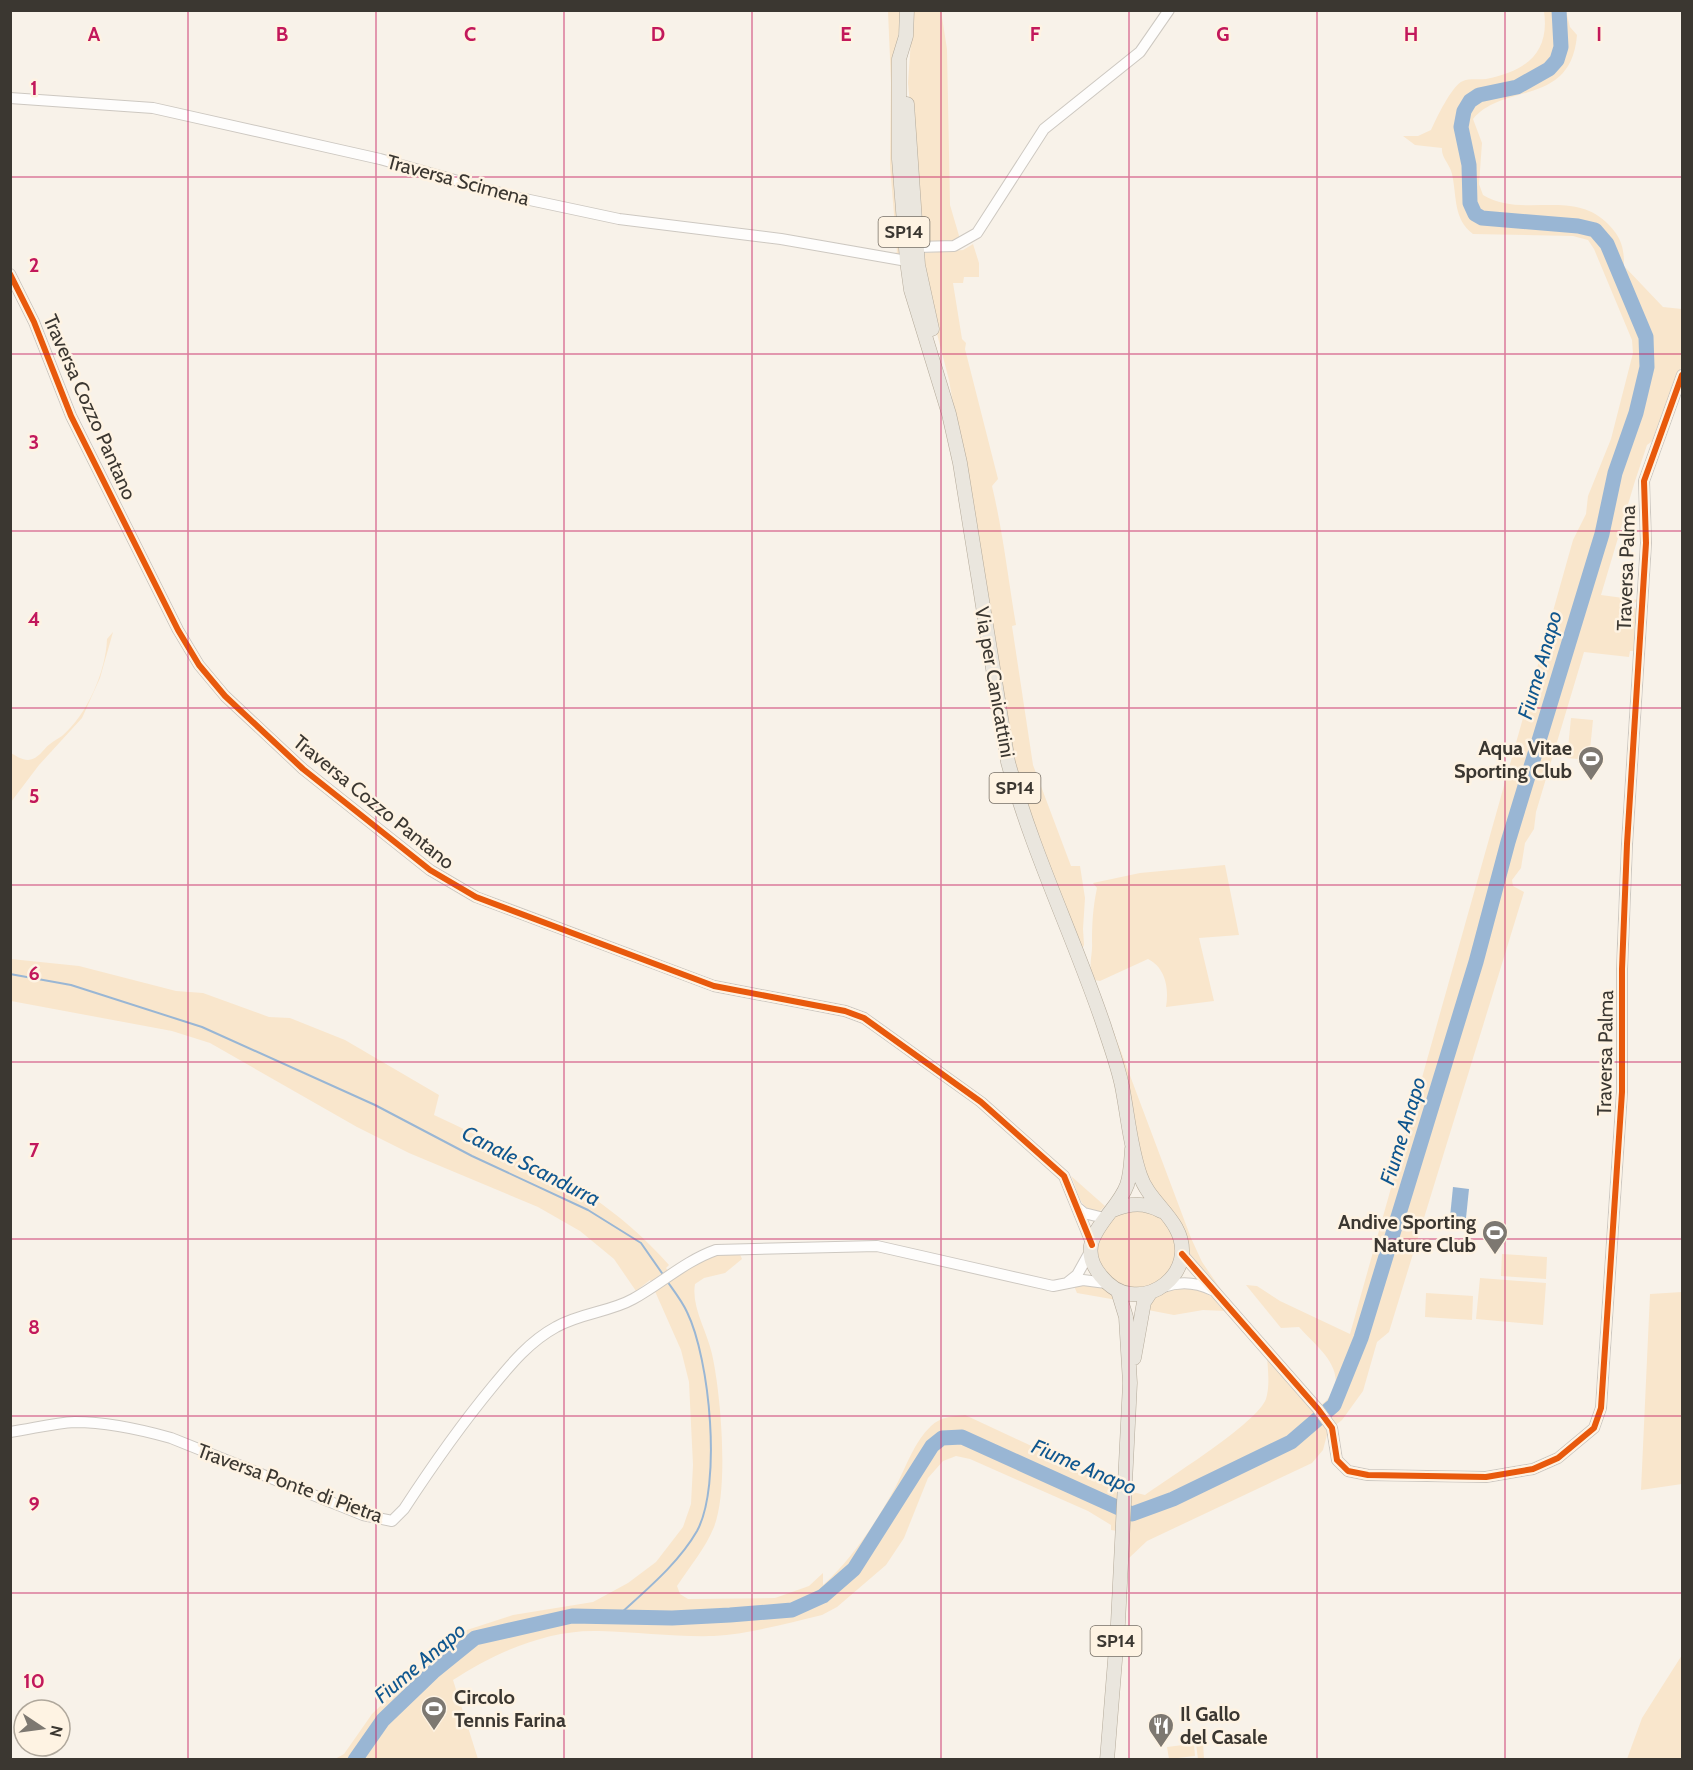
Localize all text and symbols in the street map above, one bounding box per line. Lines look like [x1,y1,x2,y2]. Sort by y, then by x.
text: A [88,22,101,46]
text: B [276,22,288,46]
text: C [464,22,476,46]
text: D [651,22,665,46]
text: E [840,22,852,46]
text: F [1030,22,1041,46]
text: G [1216,22,1230,46]
text: H [1404,22,1418,46]
text: I [1596,22,1602,46]
text: 1 [30,76,38,100]
street label: Traversa Scimena [384,149,532,211]
road number: SP14 [878,217,930,247]
text: 2 [29,253,39,277]
street label: Traversa Cozzo Pantano [38,311,142,503]
text: 3 [29,430,39,454]
street label: Traversa Palma [1612,504,1640,631]
street label: Via per Canicattini [970,605,1020,759]
text: 4 [28,607,40,631]
water label: Fiume Anapo [1512,608,1567,722]
street label: Traversa Cozzo Pantano [289,730,459,874]
place label: Aqua Vitae Sporting Club [1454,736,1572,783]
sports icon: Aqua Vitae Sporting Club [1576,744,1606,782]
road number: SP14 [990,773,1040,803]
text: 5 [29,784,39,808]
text: 6 [28,961,40,985]
street label: Traversa Palma [1592,990,1618,1116]
water label: Fiume Anapo [1374,1074,1431,1188]
water label: Canale Scandurra [458,1120,604,1211]
text: 7 [29,1138,40,1162]
place label: Andive Sporting Nature Club [1338,1210,1476,1257]
sports icon: Andive Sporting Nature Club [1480,1218,1510,1256]
text: 8 [28,1315,40,1339]
water label: Fiume Anapo [1028,1433,1140,1500]
street label: Traversa Ponte di Pietra [194,1438,386,1528]
text: 9 [28,1492,40,1516]
water label: Fiume Anapo [369,1617,470,1708]
road number: SP14 [1090,1626,1142,1656]
text: 10 [23,1669,45,1693]
place label: Circolo Tennis Farina [454,1685,566,1732]
sports icon: Circolo Tennis Farina [419,1694,449,1732]
north arrow [12,1698,72,1758]
place label: Il Gallo del Casale [1180,1702,1268,1749]
restaurant icon: Il Gallo del Casale [1146,1711,1176,1749]
text: N [46,1724,67,1739]

